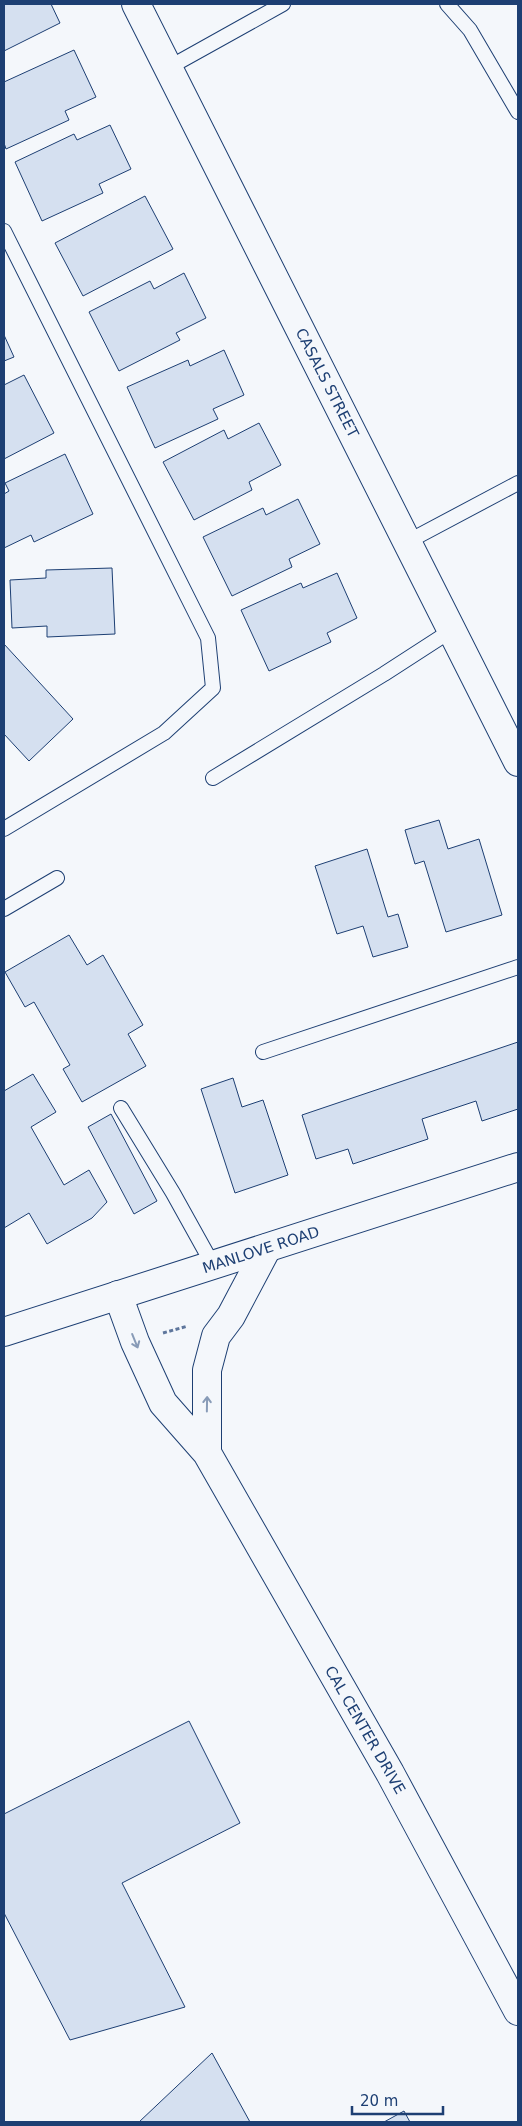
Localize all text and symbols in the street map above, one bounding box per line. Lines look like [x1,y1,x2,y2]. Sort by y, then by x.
street label: CASALS STREET [292,325,363,442]
street label: MANLOVE ROAD [200,1223,322,1277]
one-way arrow [131,1333,140,1348]
one-way arrow [202,1396,212,1412]
street label: CAL CENTER DRIVE [321,1663,409,1797]
scale bar [352,2084,443,2116]
text: 20 m [360,2092,398,2110]

